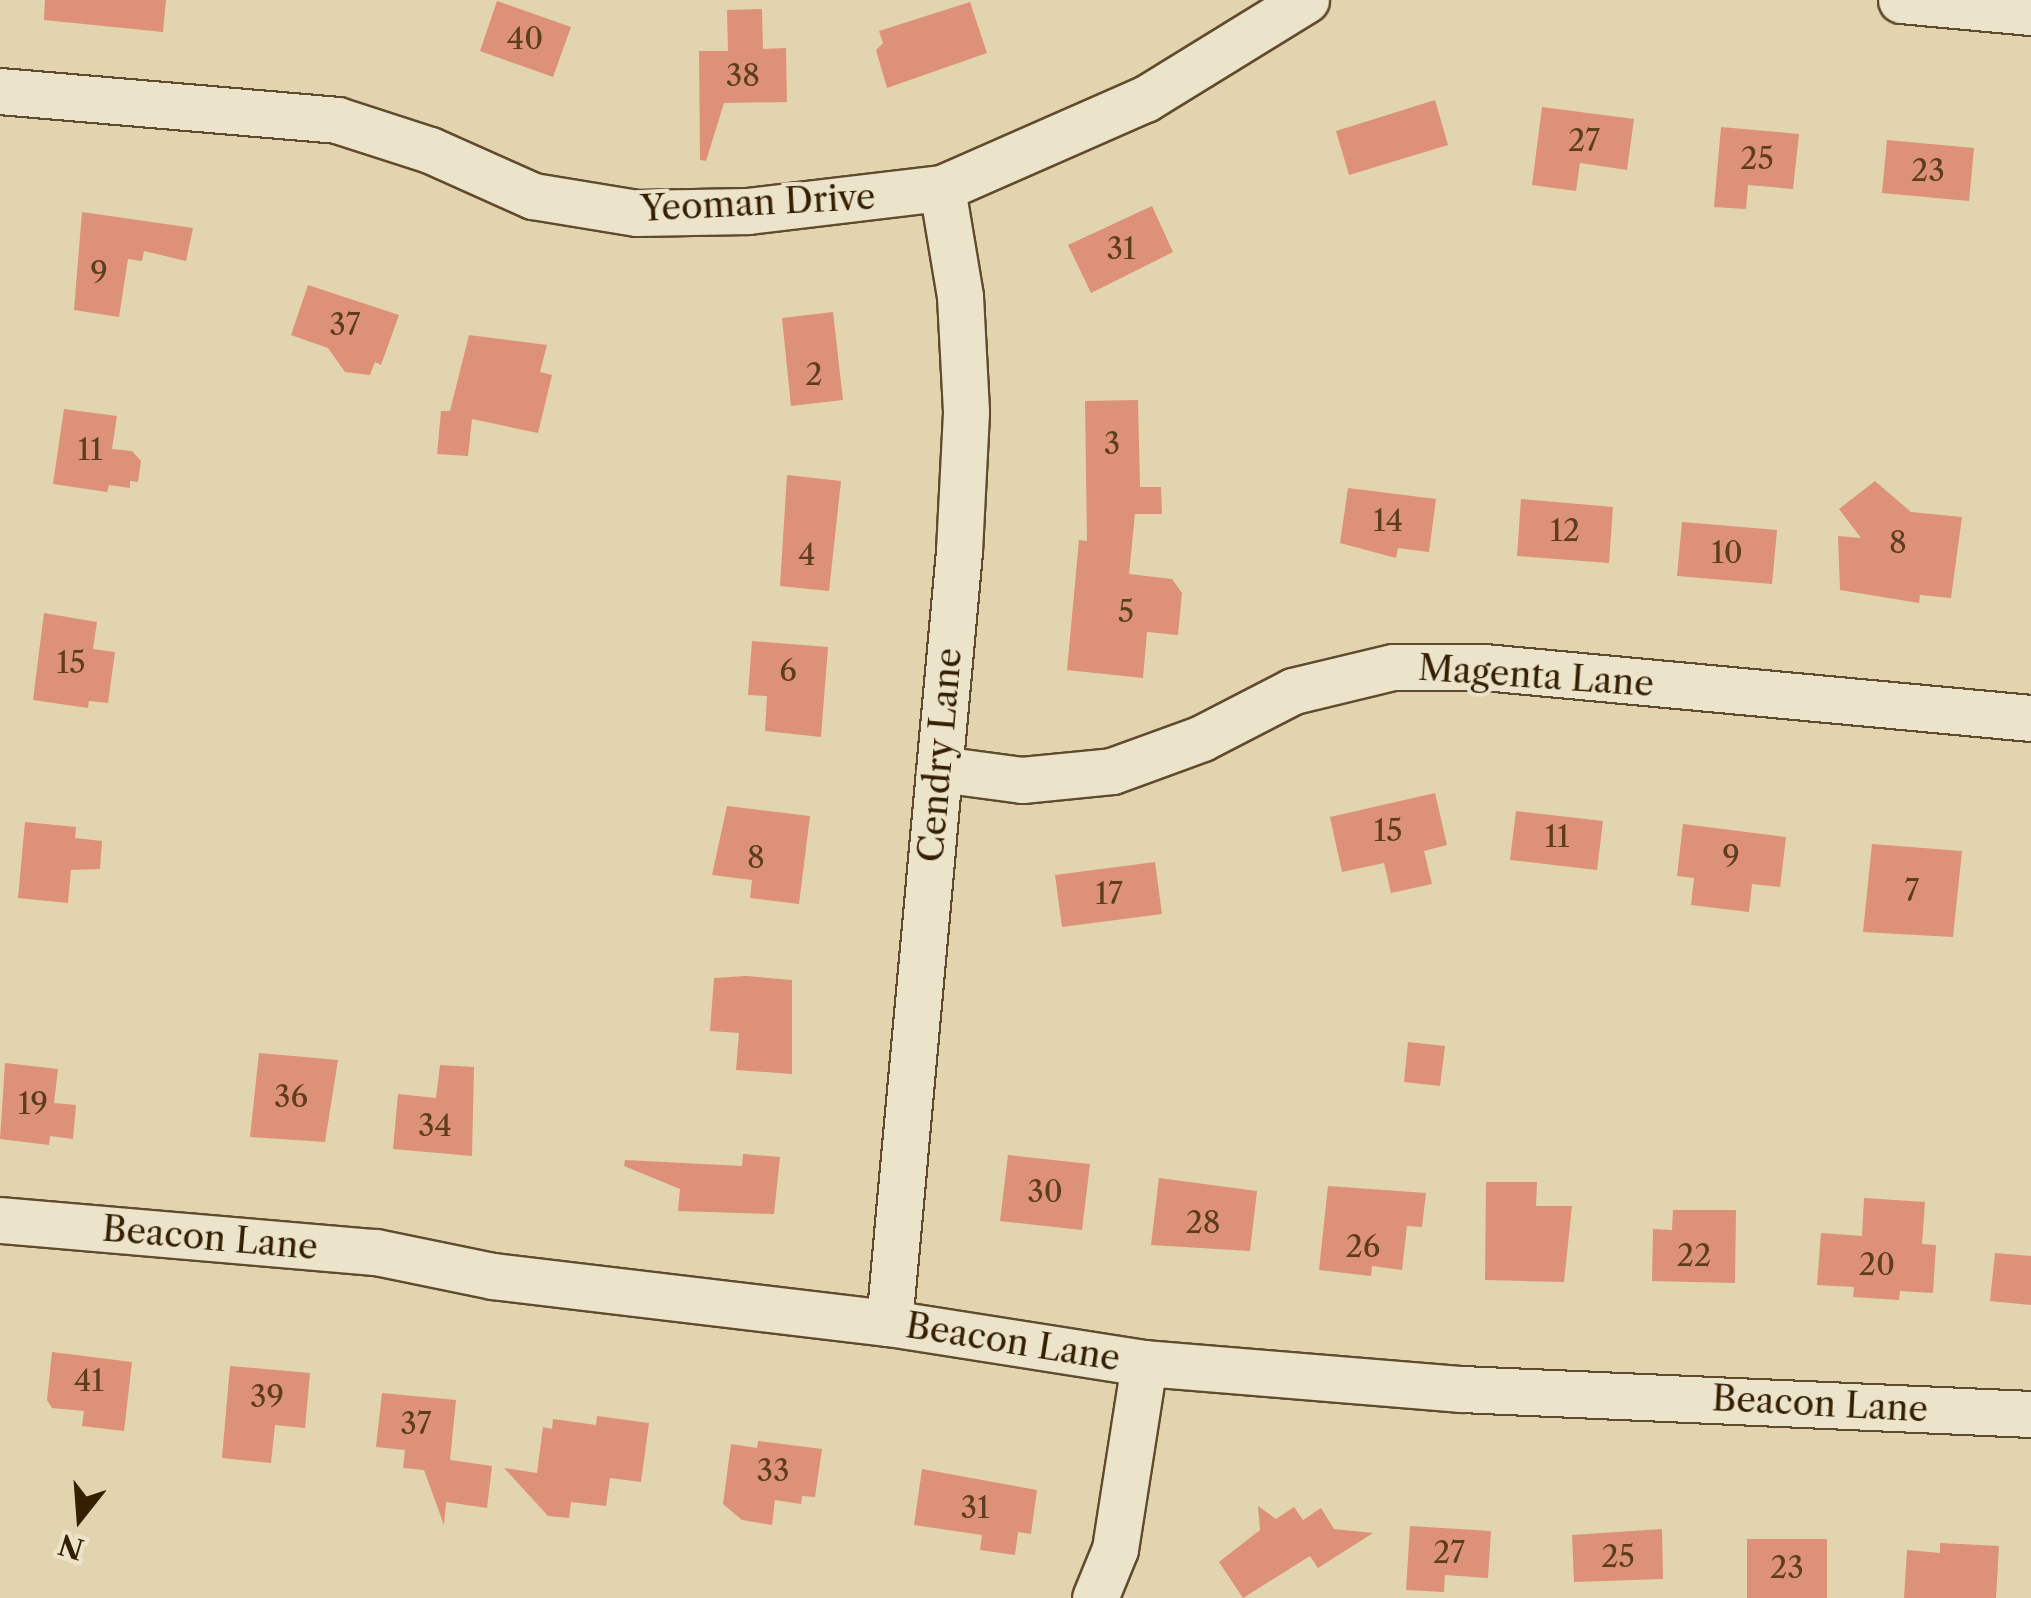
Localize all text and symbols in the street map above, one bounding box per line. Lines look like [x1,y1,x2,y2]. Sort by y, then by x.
house number: 40 [507,21,543,57]
house number: 38 [726,58,760,94]
house number: 27 [1568,123,1600,159]
house number: 25 [1740,141,1774,177]
house number: 23 [1911,153,1945,189]
street label: Yeoman Drive [640,176,876,230]
house number: 31 [1106,231,1136,267]
house number: 9 [90,255,108,291]
house number: 37 [329,307,361,343]
house number: 2 [805,357,823,393]
house number: 3 [1104,426,1120,462]
house number: 11 [77,432,103,468]
house number: 14 [1373,503,1403,539]
house number: 12 [1550,513,1580,549]
house number: 8 [1889,525,1907,561]
house number: 10 [1711,535,1743,571]
house number: 4 [798,537,816,573]
house number: 5 [1118,594,1134,630]
house number: 15 [57,645,85,681]
street label: Cendry Lane [910,645,970,865]
street label: Magenta Lane [1417,647,1655,705]
house number: 6 [779,653,797,689]
house number: 15 [1374,813,1402,849]
house number: 11 [1544,819,1570,855]
house number: 9 [1722,839,1740,875]
house number: 8 [747,840,765,876]
house number: 7 [1905,873,1919,909]
house number: 17 [1095,876,1123,912]
house number: 36 [274,1079,308,1115]
house number: 19 [18,1086,48,1122]
house number: 34 [418,1108,452,1144]
house number: 30 [1027,1174,1063,1210]
house number: 28 [1185,1205,1221,1241]
street label: Beacon Lane [100,1208,320,1268]
house number: 26 [1346,1229,1380,1265]
house number: 22 [1677,1238,1711,1274]
house number: 20 [1859,1247,1895,1283]
street label: Beacon Lane [903,1304,1123,1380]
house number: 41 [74,1363,104,1399]
street label: Beacon Lane [1711,1377,1929,1431]
house number: 39 [250,1379,284,1415]
house number: 37 [400,1406,432,1442]
house number: 33 [756,1453,790,1489]
north arrow [30,1468,130,1568]
house number: 31 [960,1490,990,1526]
text: N [55,1527,88,1567]
house number: 27 [1433,1535,1465,1571]
house number: 25 [1601,1539,1635,1575]
house number: 23 [1770,1550,1804,1586]

